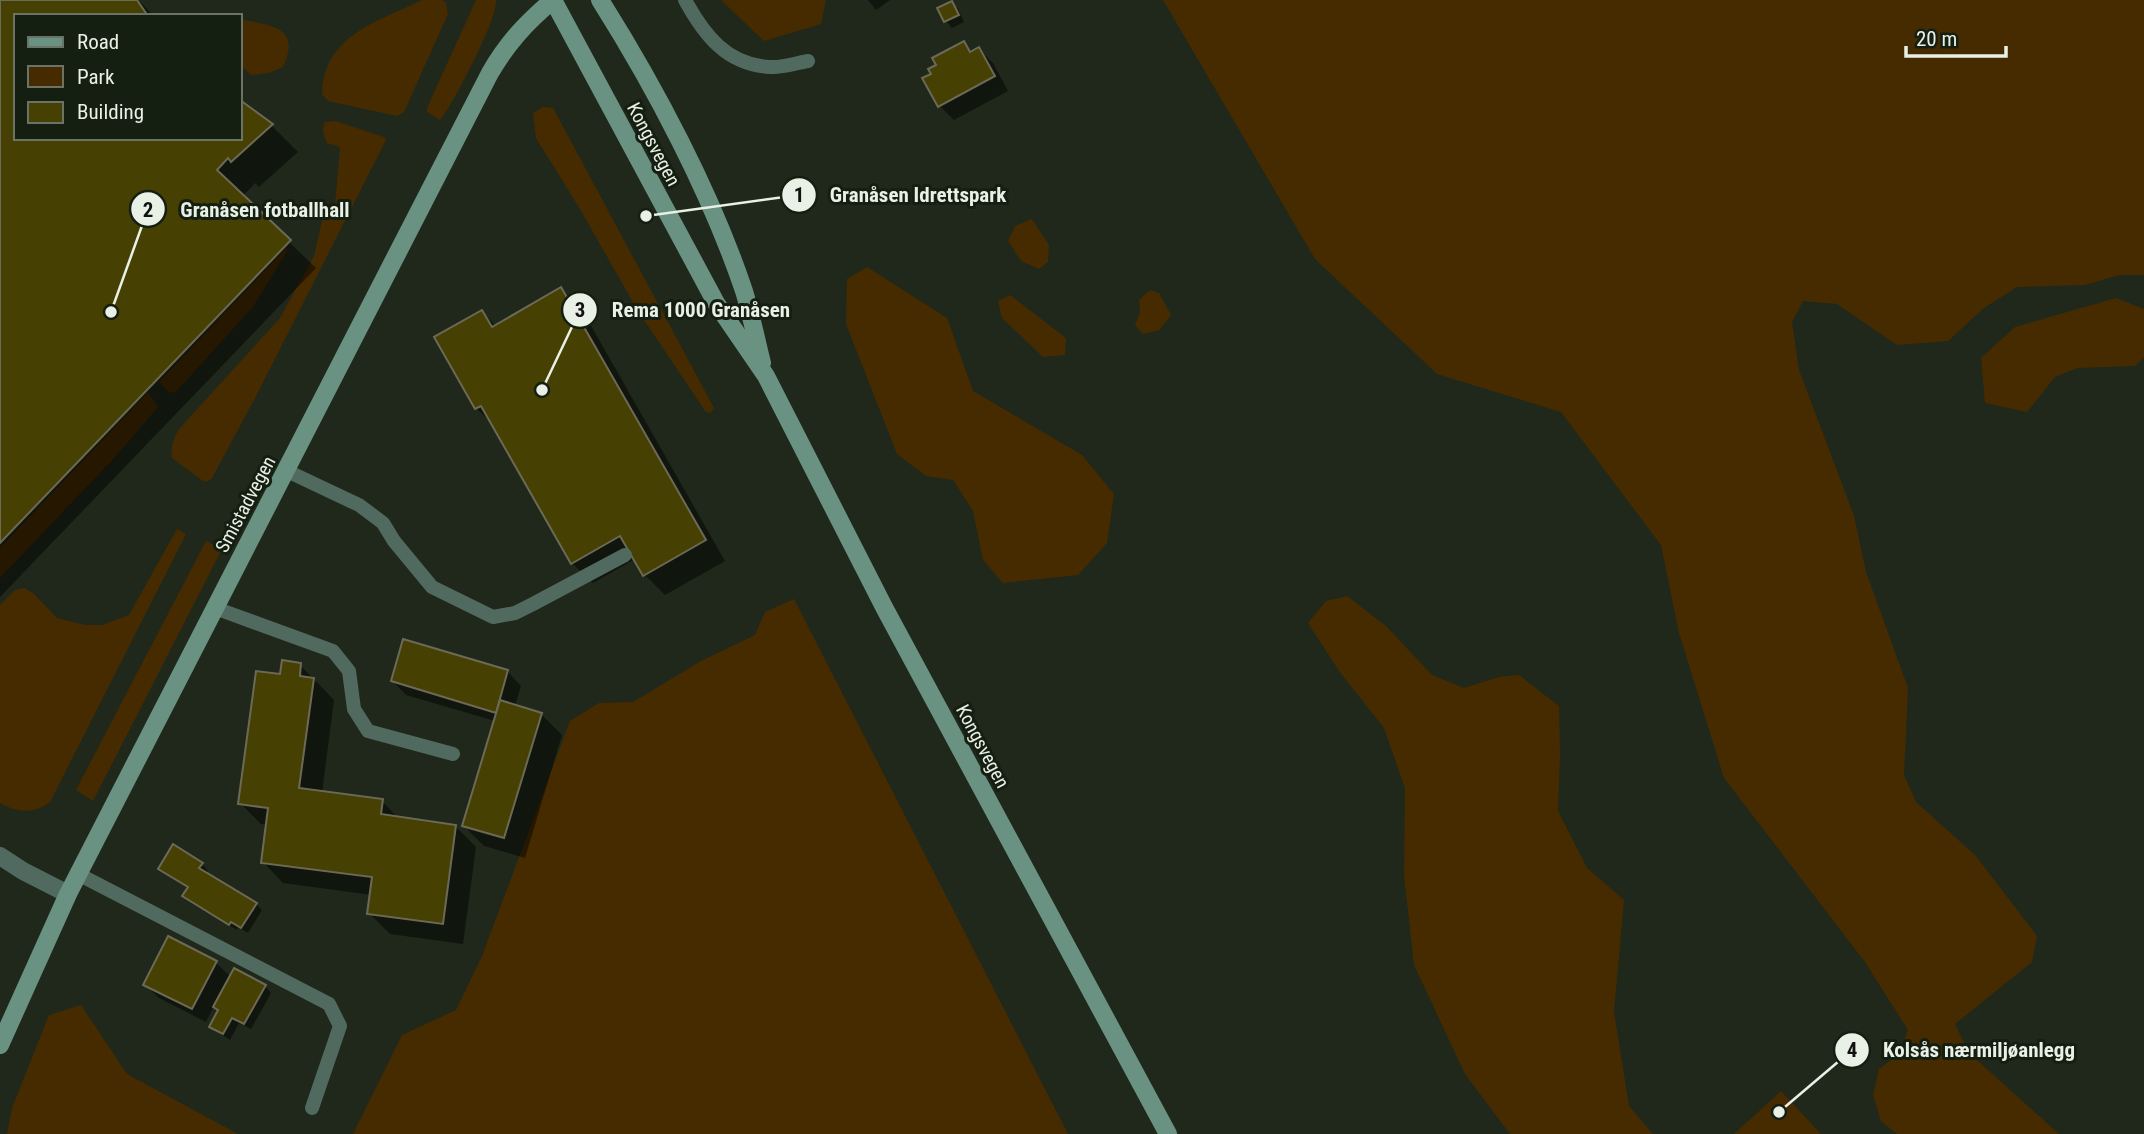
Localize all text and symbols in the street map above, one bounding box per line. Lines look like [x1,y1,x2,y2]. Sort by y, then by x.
legend [14,14,242,140]
scale bar [1906,14,2006,58]
text: 20 m [1916,27,1957,51]
text: Road [77,30,119,54]
text: Park [77,65,115,89]
street label: Kongsvegen [622,99,685,190]
text: Building [77,100,144,124]
callout: Granåsen Idrettspark [781,174,1021,216]
text: 1 [794,183,804,207]
text: Granåsen Idrettspark [830,183,1007,207]
callout: Granåsen fotballhall [131,188,363,230]
text: 2 [143,198,153,222]
text: Granåsen fotballhall [180,198,350,222]
callout: Rema 1000 Granåsen [563,289,804,331]
text: 3 [575,298,585,322]
text: Rema 1000 Granåsen [612,298,790,322]
street label: Smistadvegen [210,452,280,556]
street label: Kongsvegen [951,701,1014,792]
callout: Kolsås nærmiljøanlegg [1834,1029,2089,1071]
text: 4 [1847,1038,1857,1062]
text: Kolsås nærmiljøanlegg [1883,1038,2075,1062]

